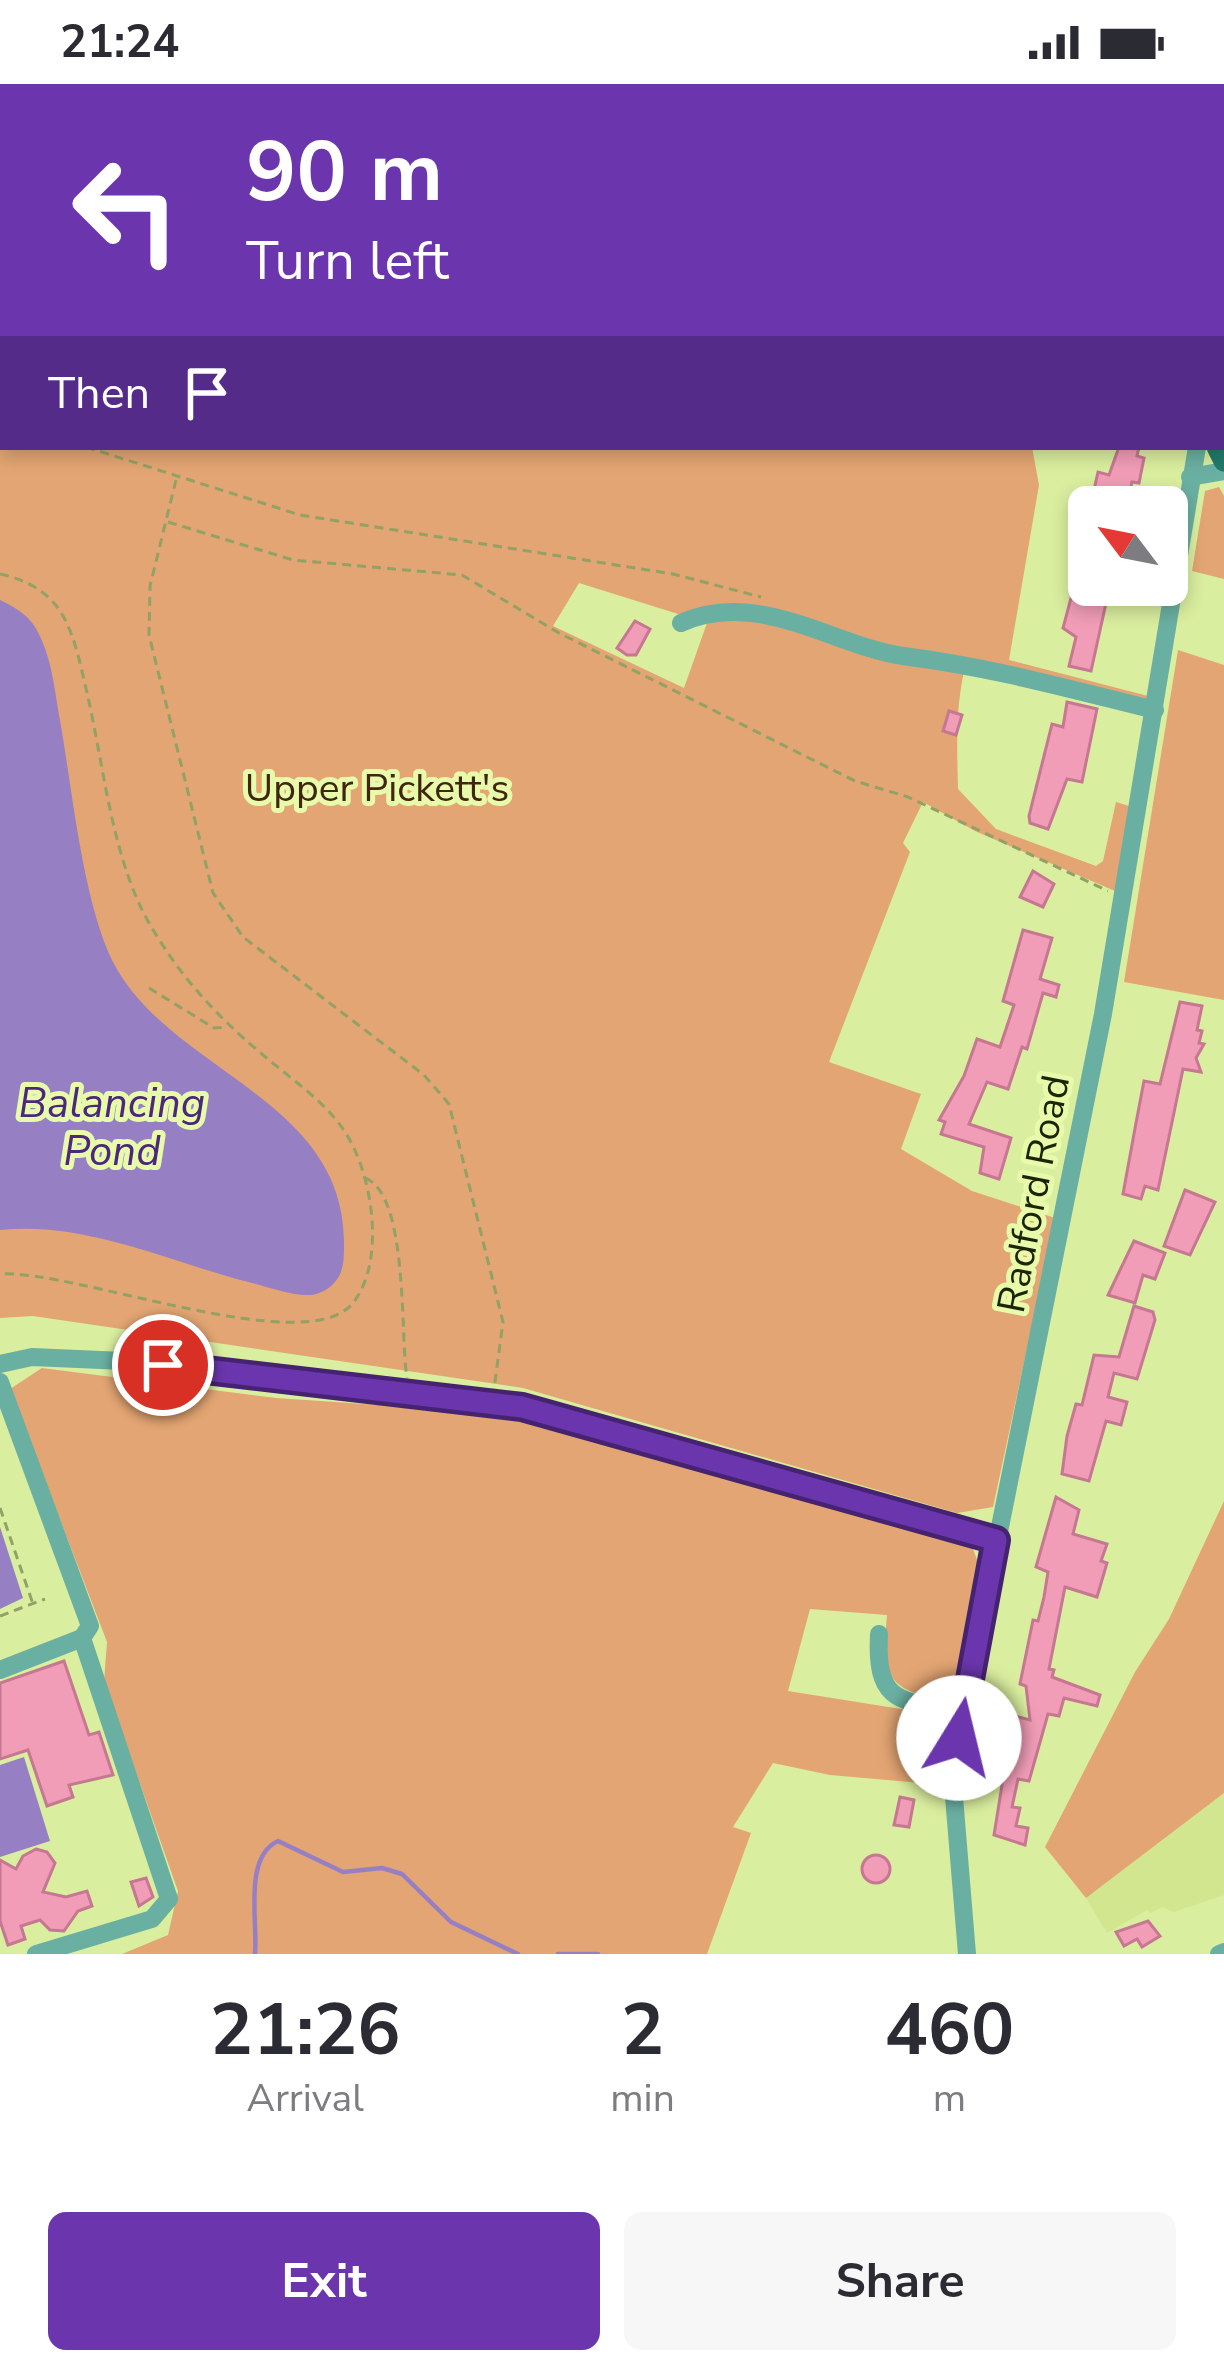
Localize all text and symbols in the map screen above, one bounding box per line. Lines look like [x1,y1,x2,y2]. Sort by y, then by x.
text: 21:24 [60,12,179,73]
text: 90 m [246,115,443,230]
icon: left [48,132,204,288]
text: Turn left [246,224,449,298]
icon: arrive [174,360,240,426]
text: Then [48,363,150,424]
north arrow [1068,486,1188,606]
map controls [1068,486,1188,606]
park label: Upper Pickett's [245,762,509,815]
street label: Radford Road [985,1071,1083,1317]
water label: Balancing Pond [19,1075,205,1180]
pin [112,1314,214,1416]
icon: arrive [130,1332,196,1398]
position arrow [896,1675,1022,1801]
text: 21:26 [210,1981,400,2079]
text: 2 [621,1981,664,2079]
text: 460 [885,1981,1014,2079]
text: Arrival [246,2072,364,2125]
text: min [610,2072,675,2125]
text: m [933,2072,966,2125]
button: Exit [48,2212,600,2350]
button: Share [624,2212,1176,2350]

